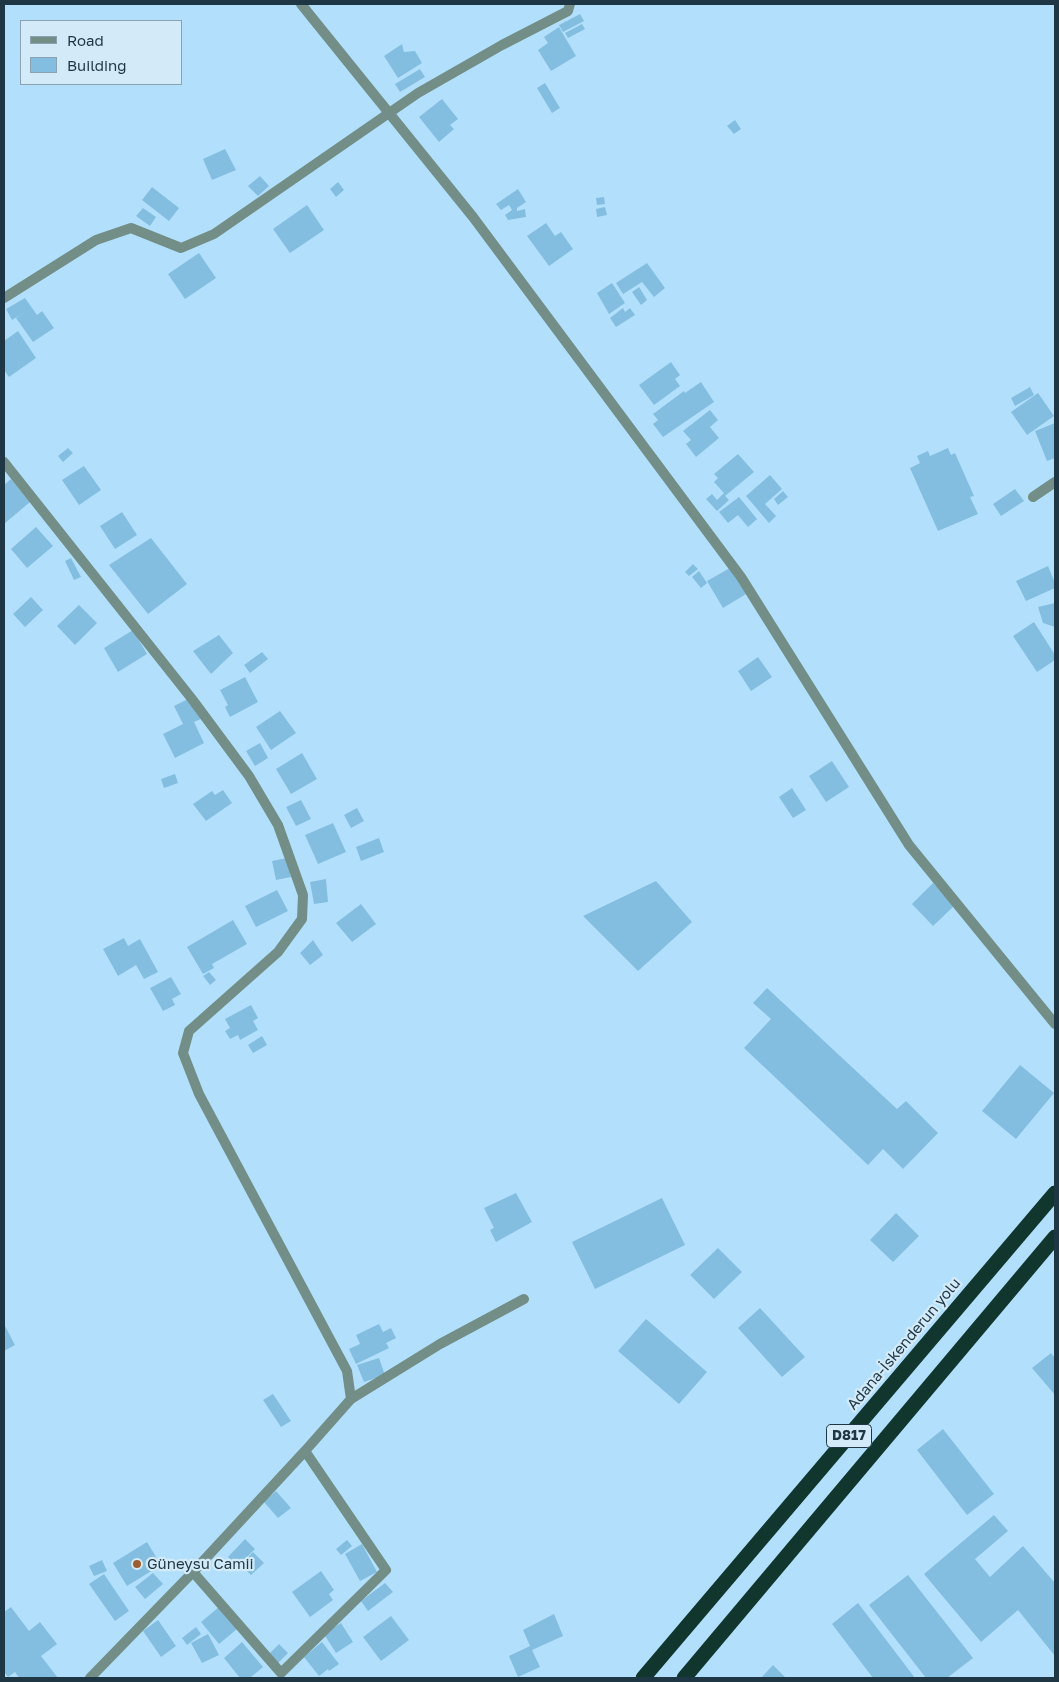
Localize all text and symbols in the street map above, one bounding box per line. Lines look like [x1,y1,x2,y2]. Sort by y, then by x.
legend [20,20,182,85]
text: Road [67,31,104,49]
text: Building [67,56,127,74]
street label: Adana-İskenderun yolu [844,1274,964,1414]
road number: D817 [826,1424,872,1448]
place label: Güneysu Camii [147,1555,253,1573]
marker: Güneysu Camii [131,1558,143,1570]

